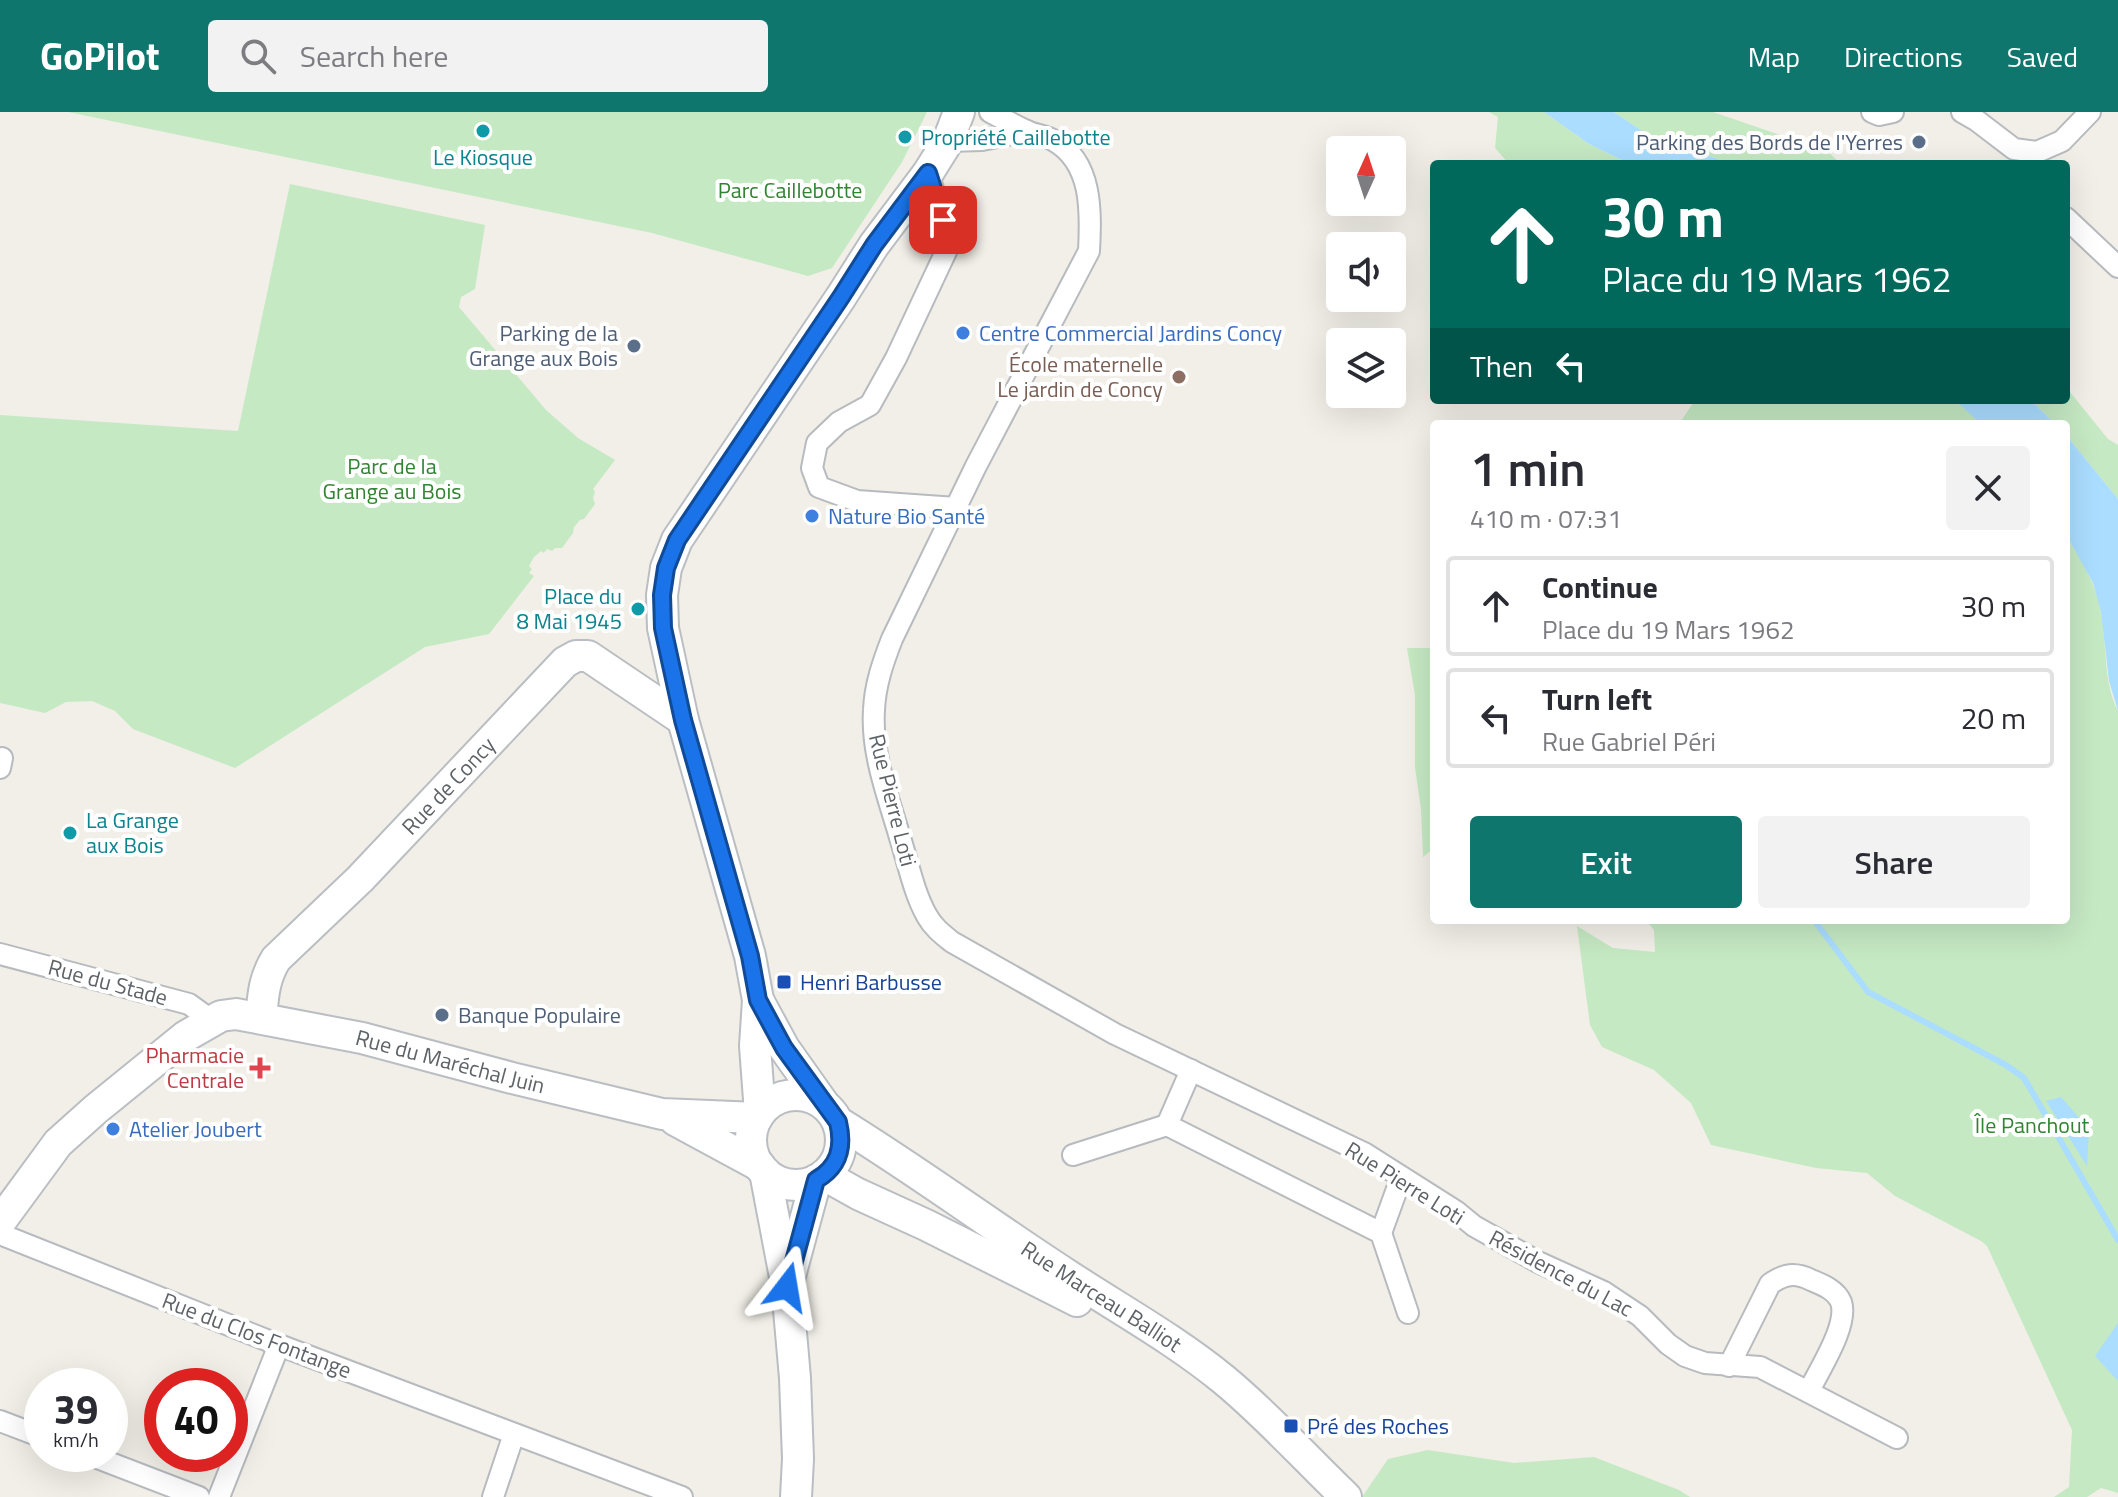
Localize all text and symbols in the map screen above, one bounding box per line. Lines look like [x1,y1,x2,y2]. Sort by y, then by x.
search box [208,20,768,92]
text: GoPilot [40,27,160,85]
text: Search here [300,33,449,79]
icon: search [236,34,280,78]
text: Map [1748,35,1800,78]
text: Directions [1844,35,1963,78]
text: Saved [2007,35,2078,78]
place label: Propriété Caillebotte [921,120,1111,154]
marker: Le Kiosque [474,122,492,140]
place label: Parking des Bords de l'Yerres [1636,125,1903,159]
marker: Propriété Caillebotte [896,128,914,146]
marker: Parking des Bords de l'Yerres [1910,133,1928,151]
north arrow [1326,136,1406,216]
map controls [1326,136,1406,408]
place label: Le Kiosque [433,140,533,174]
park label: Parc Caillebotte [718,173,862,207]
text: 30 m [1602,174,1724,259]
pin [909,186,977,254]
icon: ahead [1470,192,1574,296]
icon: arrive [921,198,965,242]
button: sound [1326,232,1406,312]
text: Place du 19 Mars 1962 [1602,251,1952,306]
place label: Parking de la Grange aux Bois [469,316,618,375]
place label: Centre Commercial Jardins Concy [979,316,1282,350]
marker: Centre Commercial Jardins Concy [954,324,972,342]
button: layers [1326,328,1406,408]
marker: Parking de la Grange aux Bois [625,337,643,355]
text: Then [1470,343,1533,389]
icon: left [1549,344,1593,388]
place label: École maternelle Le jardin de Concy [997,347,1163,406]
marker: École maternelle Le jardin de Concy [1170,368,1188,386]
text: 1 min [1470,432,1585,505]
button: close [1946,446,2030,530]
park label: Parc de la Grange au Bois [322,449,462,508]
place label: Nature Bio Santé [828,499,985,533]
text: 410 m · 07:31 [1470,499,1622,538]
marker: Nature Bio Santé [803,507,821,525]
text: Continue [1542,564,1658,610]
place label: Place du 8 Mai 1945 [516,579,622,638]
text: 30 m [1961,583,2026,629]
icon: ahead [1474,584,1518,628]
marker: Place du 8 Mai 1945 [629,600,647,618]
text: Place du 19 Mars 1962 [1542,610,1795,649]
text: Turn left [1542,676,1652,722]
text: 20 m [1961,695,2026,741]
icon: left [1474,696,1518,740]
text: Rue Gabriel Péri [1542,722,1716,761]
street label: Rue de Concy [393,729,503,842]
street label: Rue Pierre Loti [860,730,926,870]
place label: La Grange aux Bois [86,803,179,862]
button: Exit [1470,816,1742,908]
button: Share [1758,816,2030,908]
marker: La Grange aux Bois [61,824,79,842]
street label: Rue du Stade [44,950,172,1014]
place label: Henri Barbusse [800,965,942,999]
marker: Henri Barbusse [775,973,793,991]
place label: Banque Populaire [458,998,621,1032]
marker: Banque Populaire [433,1006,451,1024]
street label: Rue du Maréchal Juin [352,1020,548,1102]
place label: Pharmacie Centrale [146,1038,244,1097]
marker: Pharmacie Centrale [251,1059,269,1077]
park label: Île Panchout [1973,1108,2090,1142]
place label: Atelier Joubert [129,1112,262,1146]
marker: Atelier Joubert [104,1120,122,1138]
street label: Rue Pierre Loti [1339,1133,1471,1233]
street label: Résidence du Lac [1483,1221,1639,1325]
street label: Rue Marceau Balliot [1014,1232,1189,1361]
position arrow [745,1245,829,1329]
street label: Rue du Clos Fontange [157,1283,357,1387]
speed limit sign: 40 [144,1368,248,1472]
text: 39 [54,1379,98,1440]
place label: Pré des Roches [1307,1409,1449,1443]
marker: Pré des Roches [1282,1417,1300,1435]
text: km/h [53,1424,99,1455]

